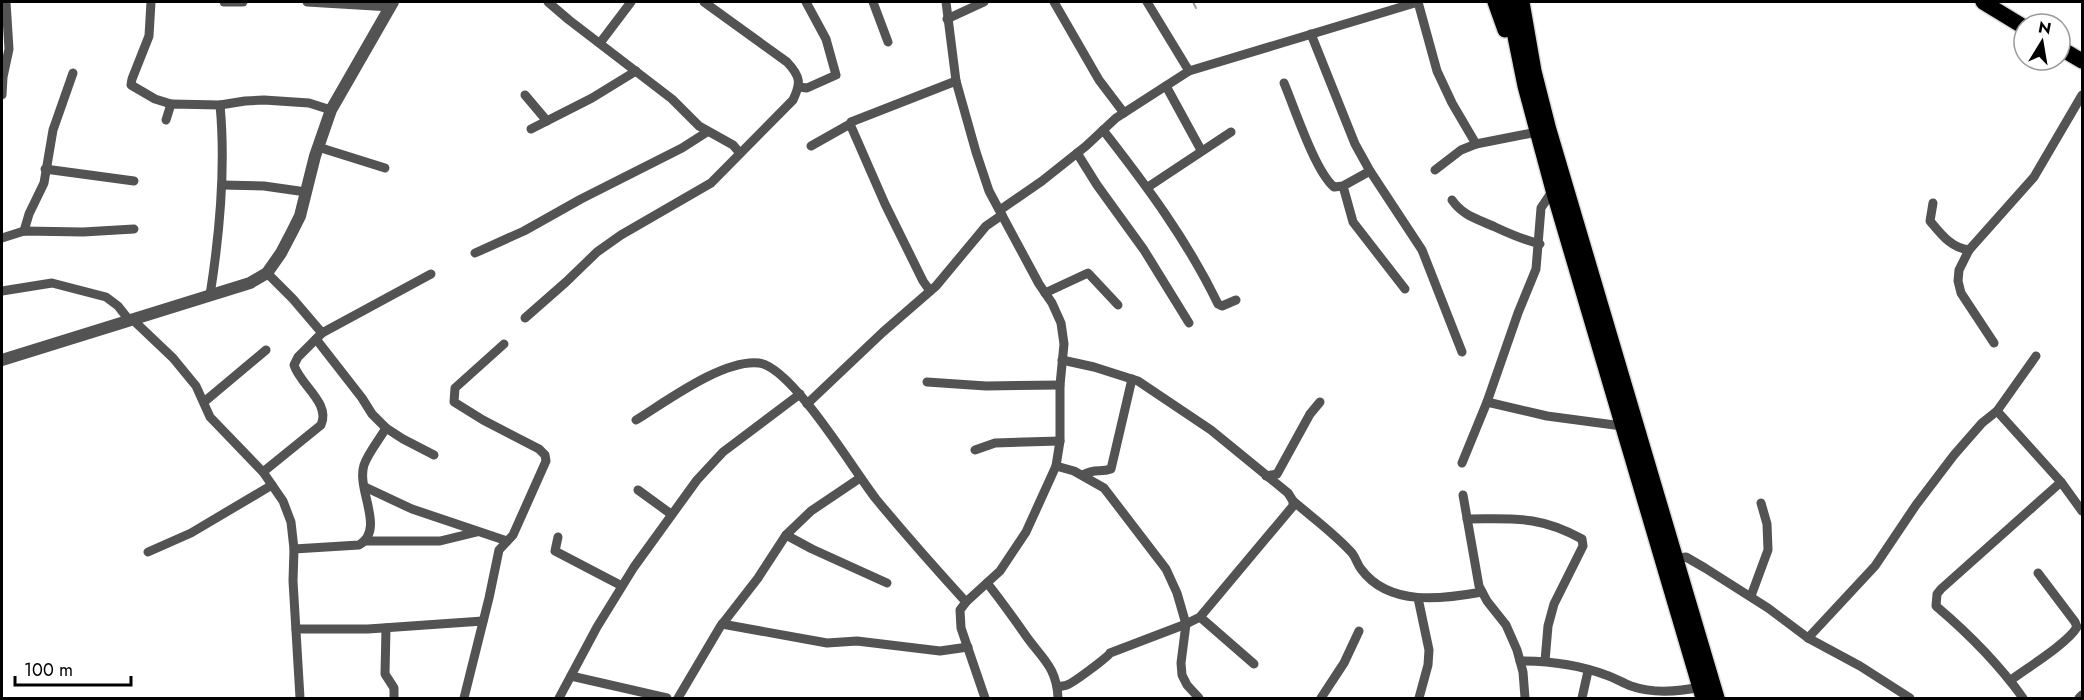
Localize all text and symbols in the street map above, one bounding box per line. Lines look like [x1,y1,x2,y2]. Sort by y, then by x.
north arrow [2012,12,2072,72]
text: N [2036,15,2053,40]
scale bar [15,649,130,687]
text: 100 m [24,657,73,683]

